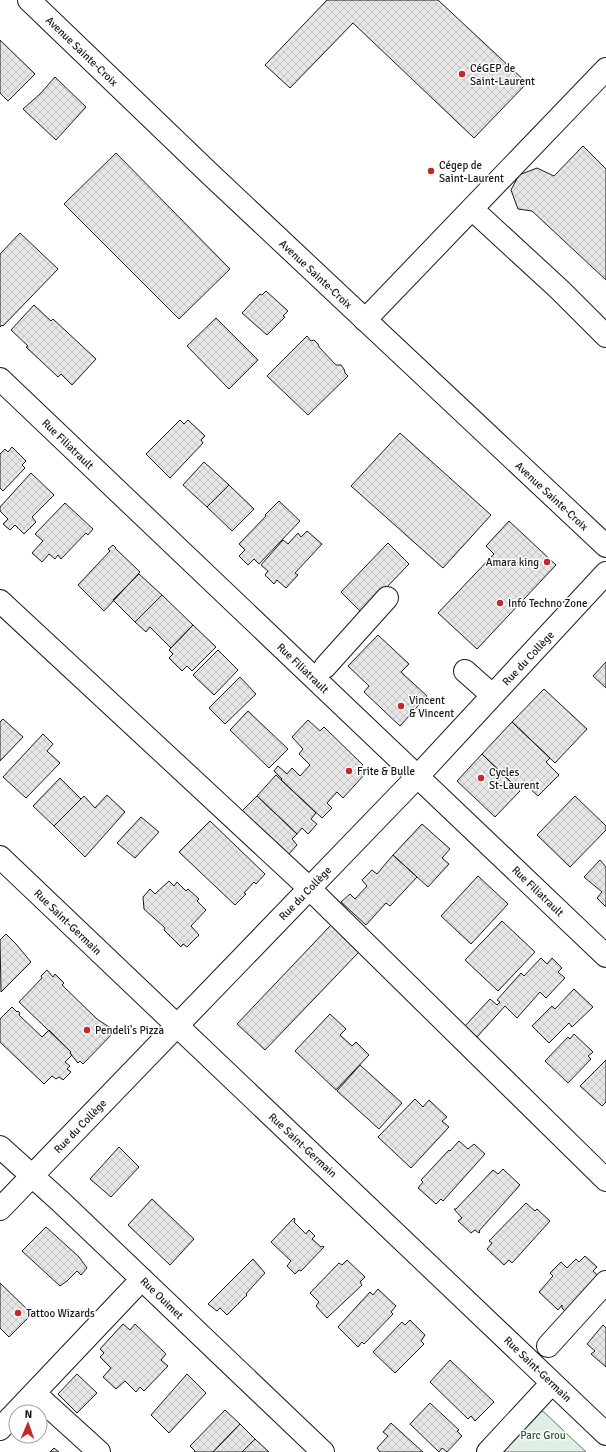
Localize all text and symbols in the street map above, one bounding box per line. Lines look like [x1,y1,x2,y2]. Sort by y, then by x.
street label: Avenue Sainte-Croix [43,14,120,89]
place label: CéGEP de Saint-Laurent [470,62,535,88]
marker: CéGEP de Saint-Laurent [457,69,467,79]
place label: Cégep de Saint-Laurent [439,159,504,185]
marker: Cégep de Saint-Laurent [426,166,436,176]
street label: Avenue Sainte-Croix [277,237,355,311]
street label: Rue Filiatrault [39,416,96,472]
street label: Avenue Sainte-Croix [513,459,591,533]
place label: Amara king [486,556,539,569]
marker: Amara king [542,557,552,567]
place label: Info Techno Zone [508,597,587,610]
marker: Info Techno Zone [495,598,505,608]
street label: Rue du Collège [500,628,557,688]
street label: Rue Filiatrault [274,640,331,696]
place label: Vincent & Vincent [409,694,454,720]
marker: Vincent & Vincent [396,701,406,711]
place label: Frite & Bulle [357,765,415,778]
marker: Frite & Bulle [344,766,354,776]
place label: Cycles St-Laurent [489,766,539,792]
marker: Cycles St-Laurent [476,773,486,783]
street label: Rue Filiatrault [509,863,566,919]
street label: Rue du Collège [276,864,334,923]
street label: Rue Saint-Germain [31,887,104,958]
place label: Pendeli's Pizza [95,1024,164,1037]
marker: Pendeli's Pizza [82,1025,92,1035]
street label: Rue du Collège [51,1097,109,1156]
street label: Rue Saint-Germain [266,1110,340,1180]
street label: Rue Ouimet [137,1275,186,1322]
place label: Tattoo Wizards [26,1307,95,1320]
marker: Tattoo Wizards [13,1308,23,1318]
street label: Rue Saint-Germain [501,1334,574,1405]
north arrow [8,1404,48,1444]
text: N [24,1408,32,1421]
park label: Parc Grou [520,1429,566,1442]

